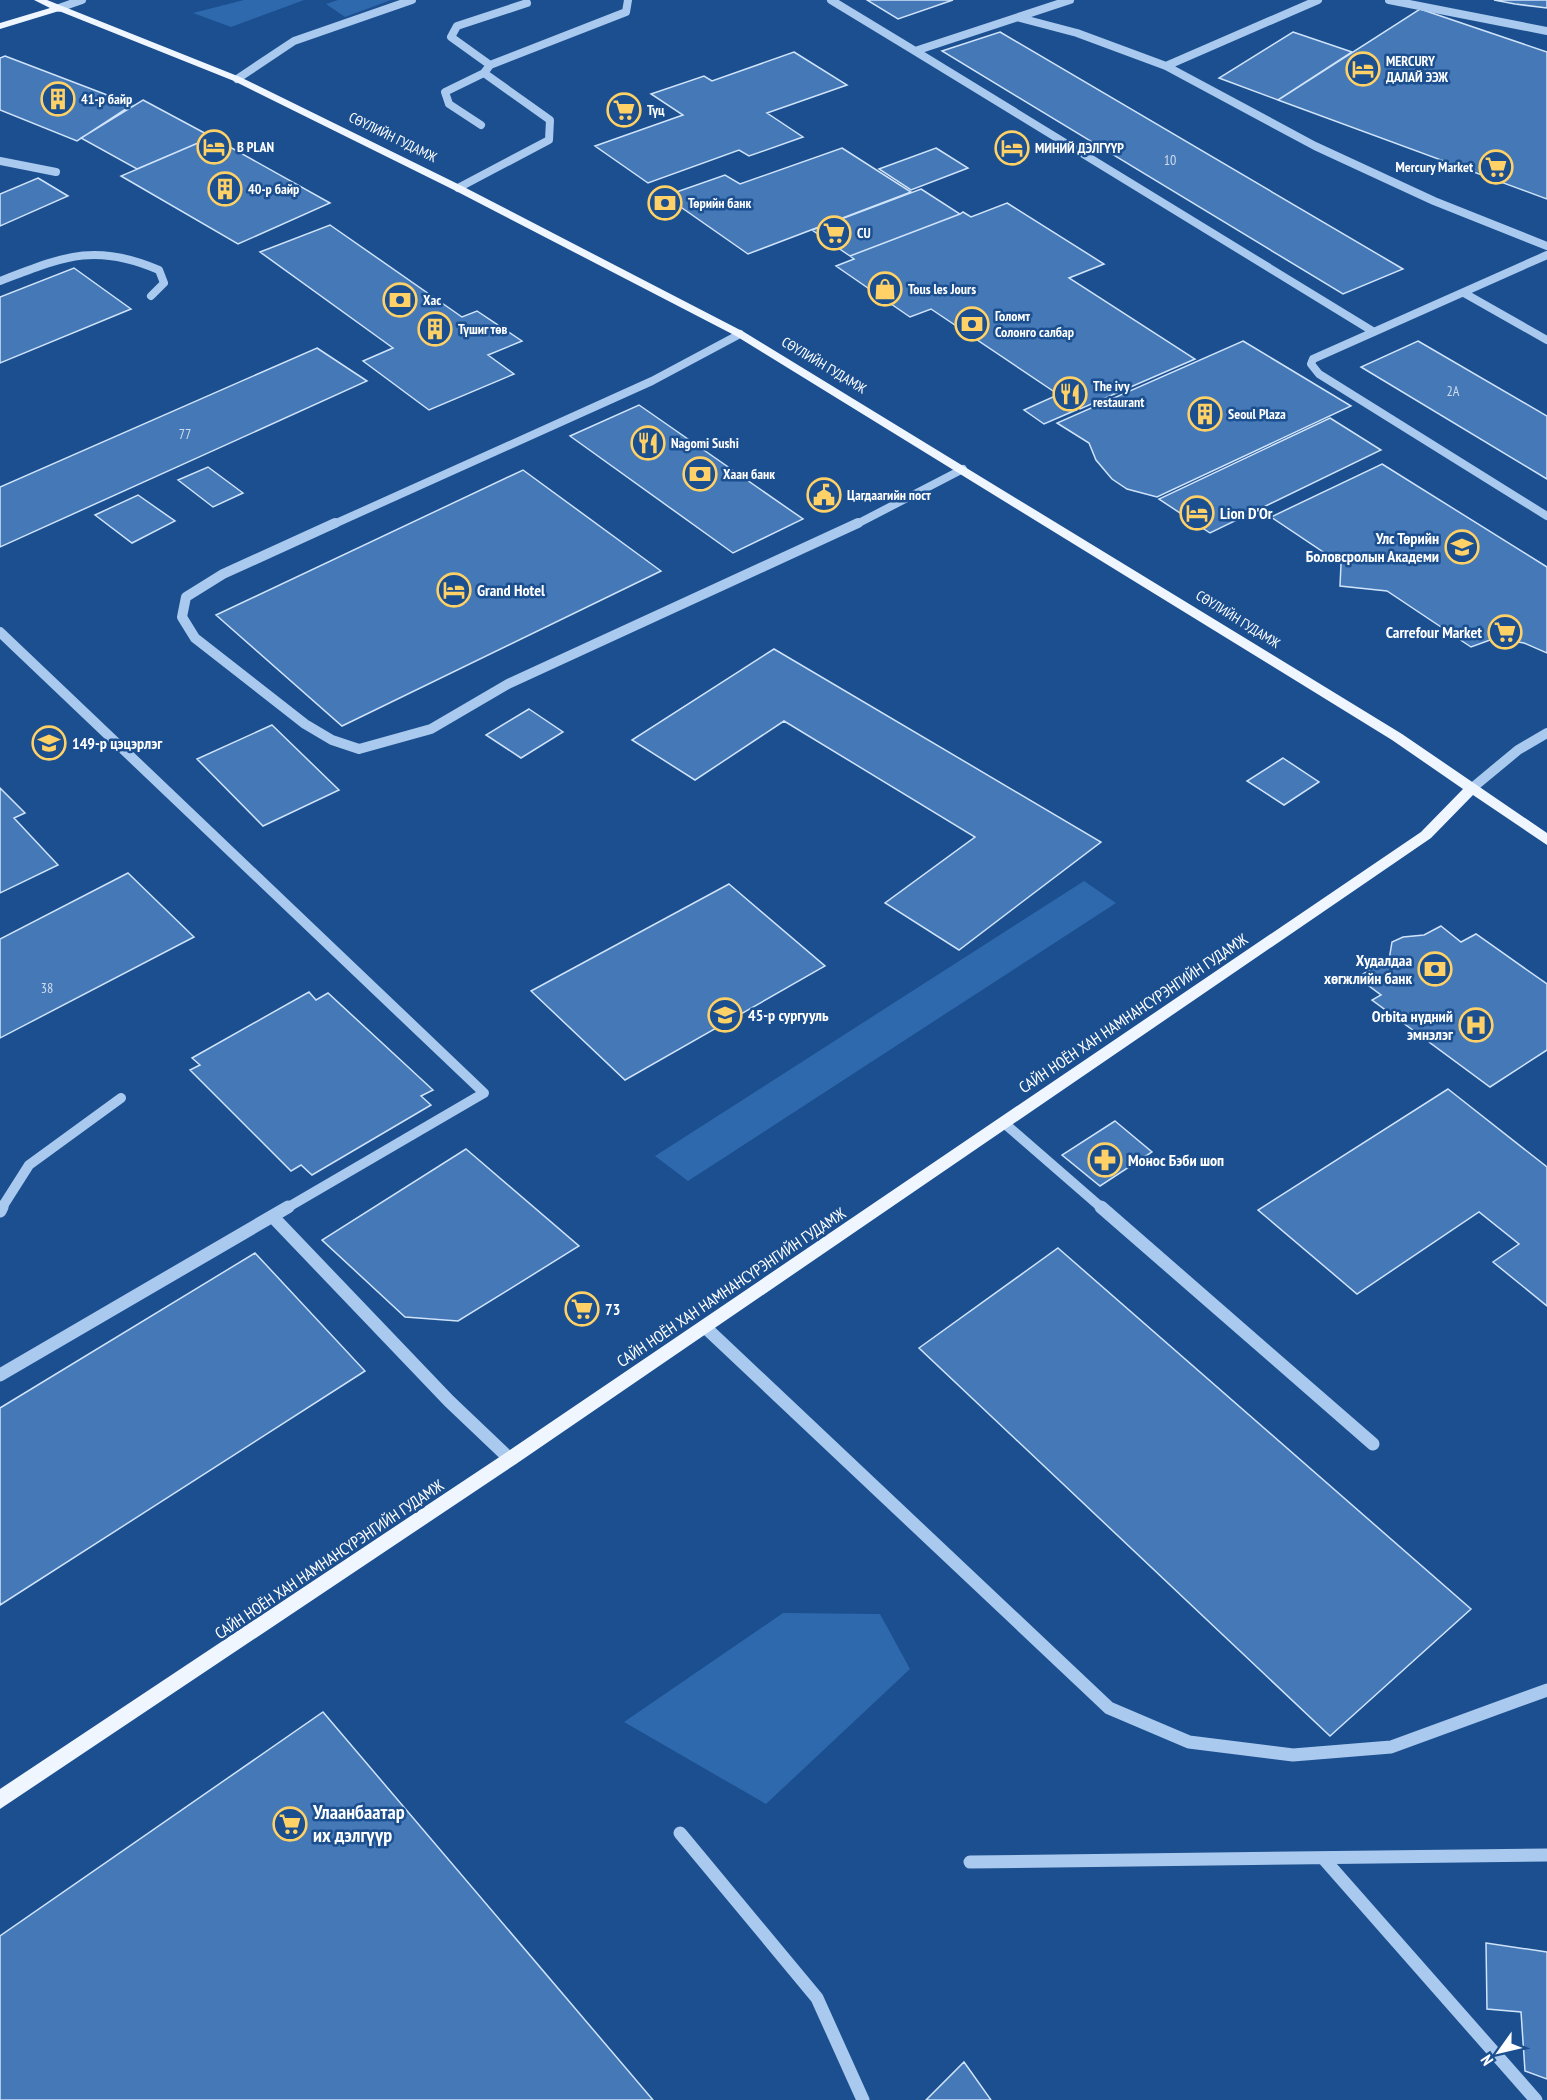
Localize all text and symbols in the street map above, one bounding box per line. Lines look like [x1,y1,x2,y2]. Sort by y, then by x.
hotel icon: MERCURY ДАЛАЙ ЭЭЖ [1345,51,1381,87]
place label: MERCURY ДАЛАЙ ЭЭЖ [1386,52,1448,86]
building icon: 41-р байр [40,81,76,117]
place label: 41-р байр [81,90,132,108]
supermarket icon: Түц [606,92,642,128]
place label: Түц [647,101,665,119]
street label: СӨҮЛИЙН ГУДАМЖ [346,108,441,166]
hotel icon: B PLAN [196,129,232,165]
hotel icon: МИНИЙ ДЭЛГҮҮР [994,130,1030,166]
place label: B PLAN [237,138,274,156]
place label: МИНИЙ ДЭЛГҮҮР [1035,139,1124,157]
supermarket icon: Mercury Market [1478,149,1514,185]
house number: 10 [1164,151,1176,169]
place label: Mercury Market [1395,158,1473,176]
building icon: 40-р байр [207,171,243,207]
place label: 40-р байр [248,180,299,198]
bank icon: Төрийн банк [647,185,683,221]
place label: Төрийн банк [688,194,752,212]
supermarket icon: CU [816,215,852,251]
place label: CU [857,224,871,242]
shop icon: Tous les Jours [867,271,903,307]
place label: Tous les Jours [908,280,976,298]
bank icon: Хас [382,282,418,318]
place label: Хас [423,291,441,309]
bank icon: Голомт Солонго салбар [954,306,990,342]
place label: Голомт Солонго салбар [995,307,1074,341]
building icon: Түшиг төв [417,311,453,347]
place label: Түшиг төв [458,320,508,338]
street label: СӨҮЛИЙН ГУДАМЖ [778,333,870,398]
restaurant icon: The ivy restaurant [1052,376,1088,412]
place label: The ivy restaurant [1093,377,1144,411]
house number: 2А [1447,382,1460,400]
building icon: Seoul Plaza [1187,396,1223,432]
place label: Seoul Plaza [1228,405,1286,423]
house number: 77 [179,425,191,443]
restaurant icon: Nagomi Sushi [630,425,666,461]
place label: Nagomi Sushi [671,434,739,452]
bank icon: Хаан банк [682,456,718,492]
place label: Хаан банк [723,465,775,483]
public building icon: Цагдаагийн пост [806,477,842,513]
place label: Цагдаагийн пост [847,486,931,504]
hotel icon: Lion D'Or [1179,495,1215,531]
place label: Lion D'Or [1220,503,1273,523]
place label: Улс Төрийн Боловсролын Академи [1306,528,1439,566]
school or university icon: Улс Төрийн Боловсролын Академи [1444,529,1480,565]
hotel icon: Grand Hotel [436,572,472,608]
place label: Grand Hotel [477,580,545,600]
street label: СӨҮЛИЙН ГУДАМЖ [1193,586,1284,652]
supermarket icon: Carrefour Market [1487,614,1523,650]
place label: Carrefour Market [1386,622,1482,642]
school or university icon: 149-р цэцэрлэг [31,725,67,761]
place label: 149-р цэцэрлэг [72,733,163,753]
street label: САЙН НОЁН ХАН НАМНАНСҮРЭНГИЙН ГУДАМЖ [1015,929,1252,1097]
place label: Худалдаа хөгжлийн банк [1324,950,1412,988]
bank icon: Худалдаа хөгжлийн банк [1417,951,1453,987]
house number: 38 [41,979,53,997]
school or university icon: 45-р сургууль [707,997,743,1033]
place label: 45-р сургууль [748,1005,829,1025]
place label: Orbita нүдний эмнэлэг [1372,1006,1454,1044]
hospital icon: Orbita нүдний эмнэлэг [1458,1007,1494,1043]
pharmacy icon: Монос Бэби шоп [1087,1142,1123,1178]
place label: Монос Бэби шоп [1128,1150,1224,1170]
street label: САЙН НОЁН ХАН НАМНАНСҮРЭНГИЙН ГУДАМЖ [613,1203,850,1371]
supermarket icon: 73 [564,1291,600,1327]
place label: 73 [605,1299,620,1319]
street label: САЙН НОЁН ХАН НАМНАНСҮРЭНГИЙН ГУДАМЖ [211,1475,448,1643]
place label: Улаанбаатар их дэлгүүр [312,1799,405,1848]
supermarket icon: Улаанбаатар их дэлгүүр [272,1806,308,1842]
north arrow [1469,2022,1529,2082]
text: N [1476,2051,1497,2070]

